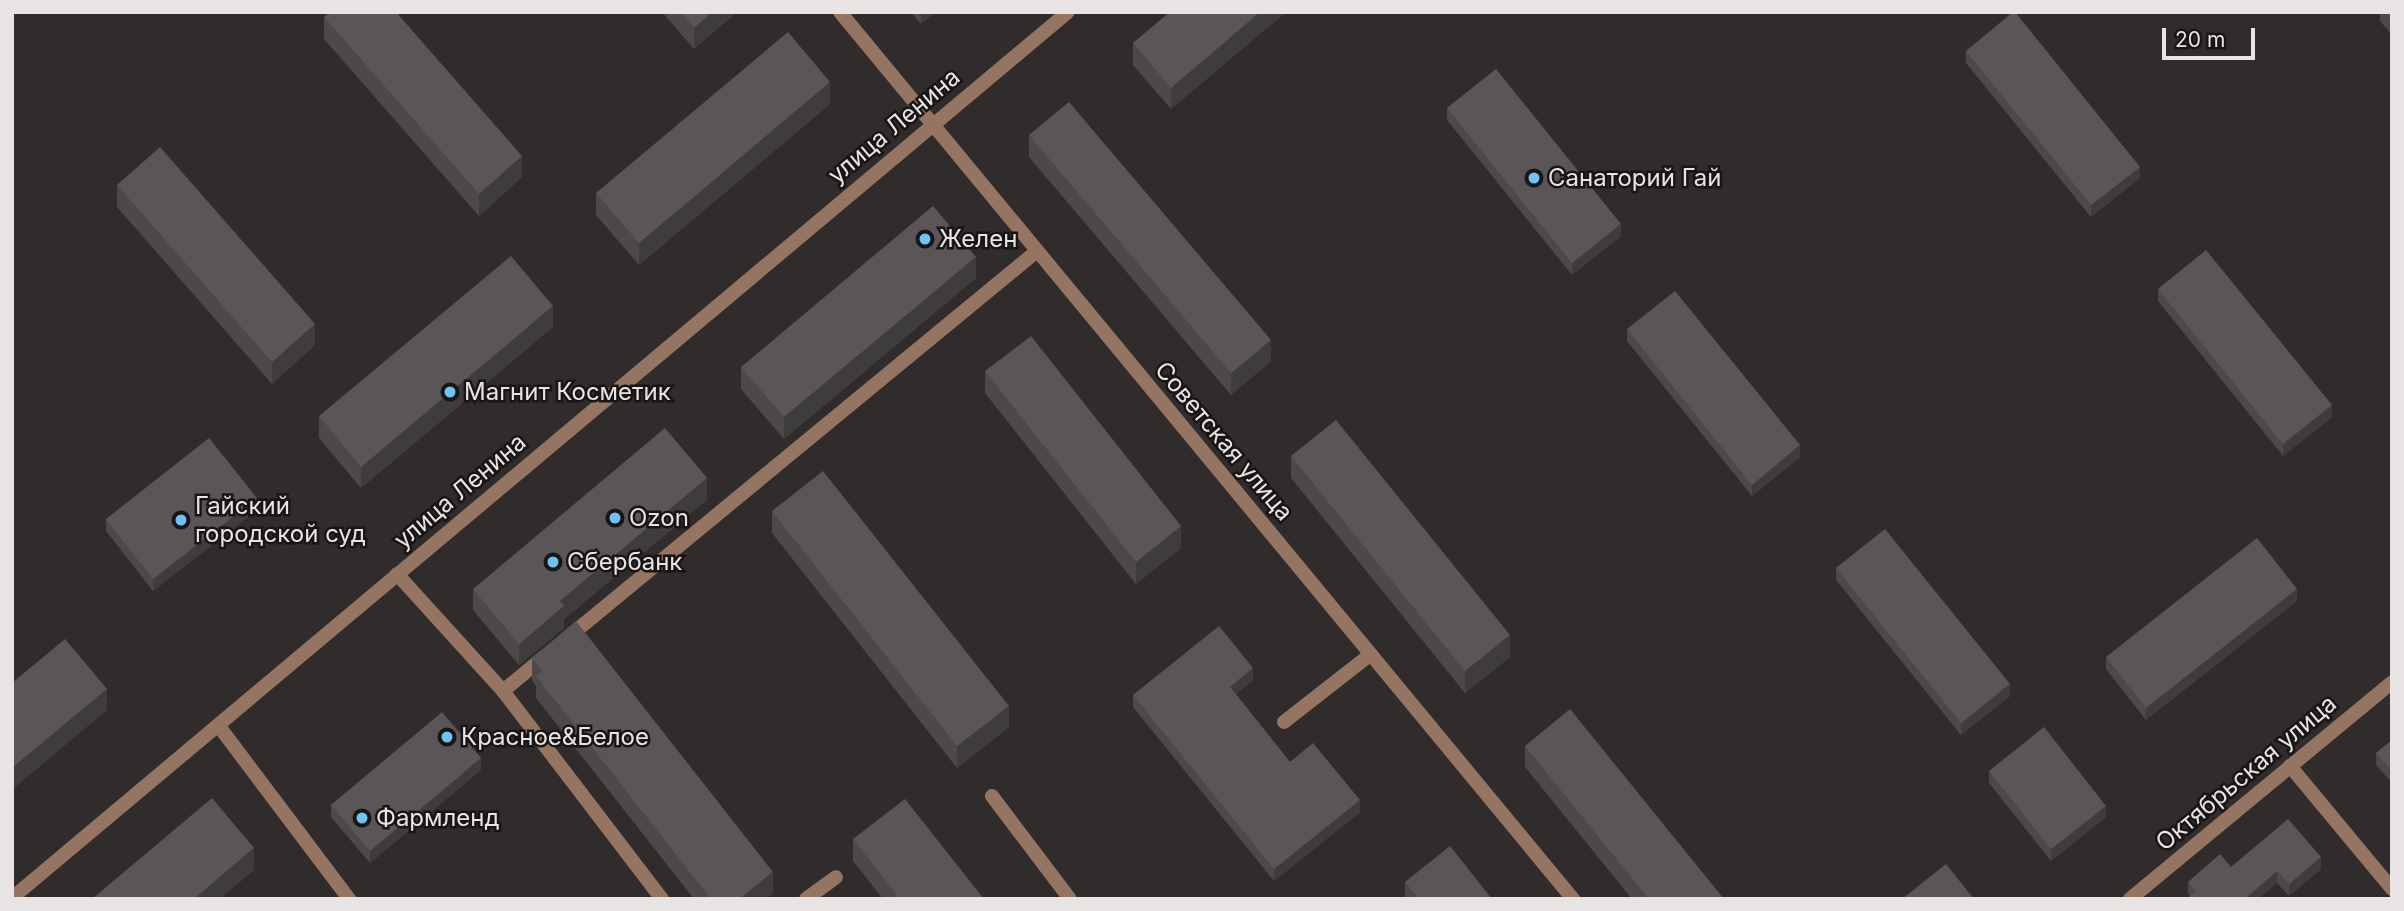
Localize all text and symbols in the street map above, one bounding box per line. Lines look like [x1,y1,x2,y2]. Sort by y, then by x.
scale bar [2166,14,2259,58]
text: 20 m [2175,27,2225,52]
street label: улица Ленина [822,63,966,189]
place label: Санаторий Гай [1548,164,1721,192]
marker: Санаторий Гай [1526,170,1542,186]
place label: Желен [939,225,1017,253]
marker: Желен [917,231,933,247]
street label: Советская улица [1149,356,1299,526]
place label: Магнит Косметик [464,378,671,406]
marker: Магнит Косметик [442,384,458,400]
street label: улица Ленина [388,428,532,554]
place label: Гайский городской суд [195,492,366,548]
place label: Ozon [629,504,689,532]
marker: Ozon [607,510,623,526]
marker: Гайский городской суд [173,512,189,528]
place label: Сбербанк [567,548,682,576]
marker: Сбербанк [545,554,561,570]
street label: Октябрьская улица [2150,689,2342,857]
place label: Красное&Белое [461,723,649,751]
marker: Красное&Белое [439,729,455,745]
place label: Фармленд [376,804,500,832]
marker: Фармленд [354,810,370,826]

